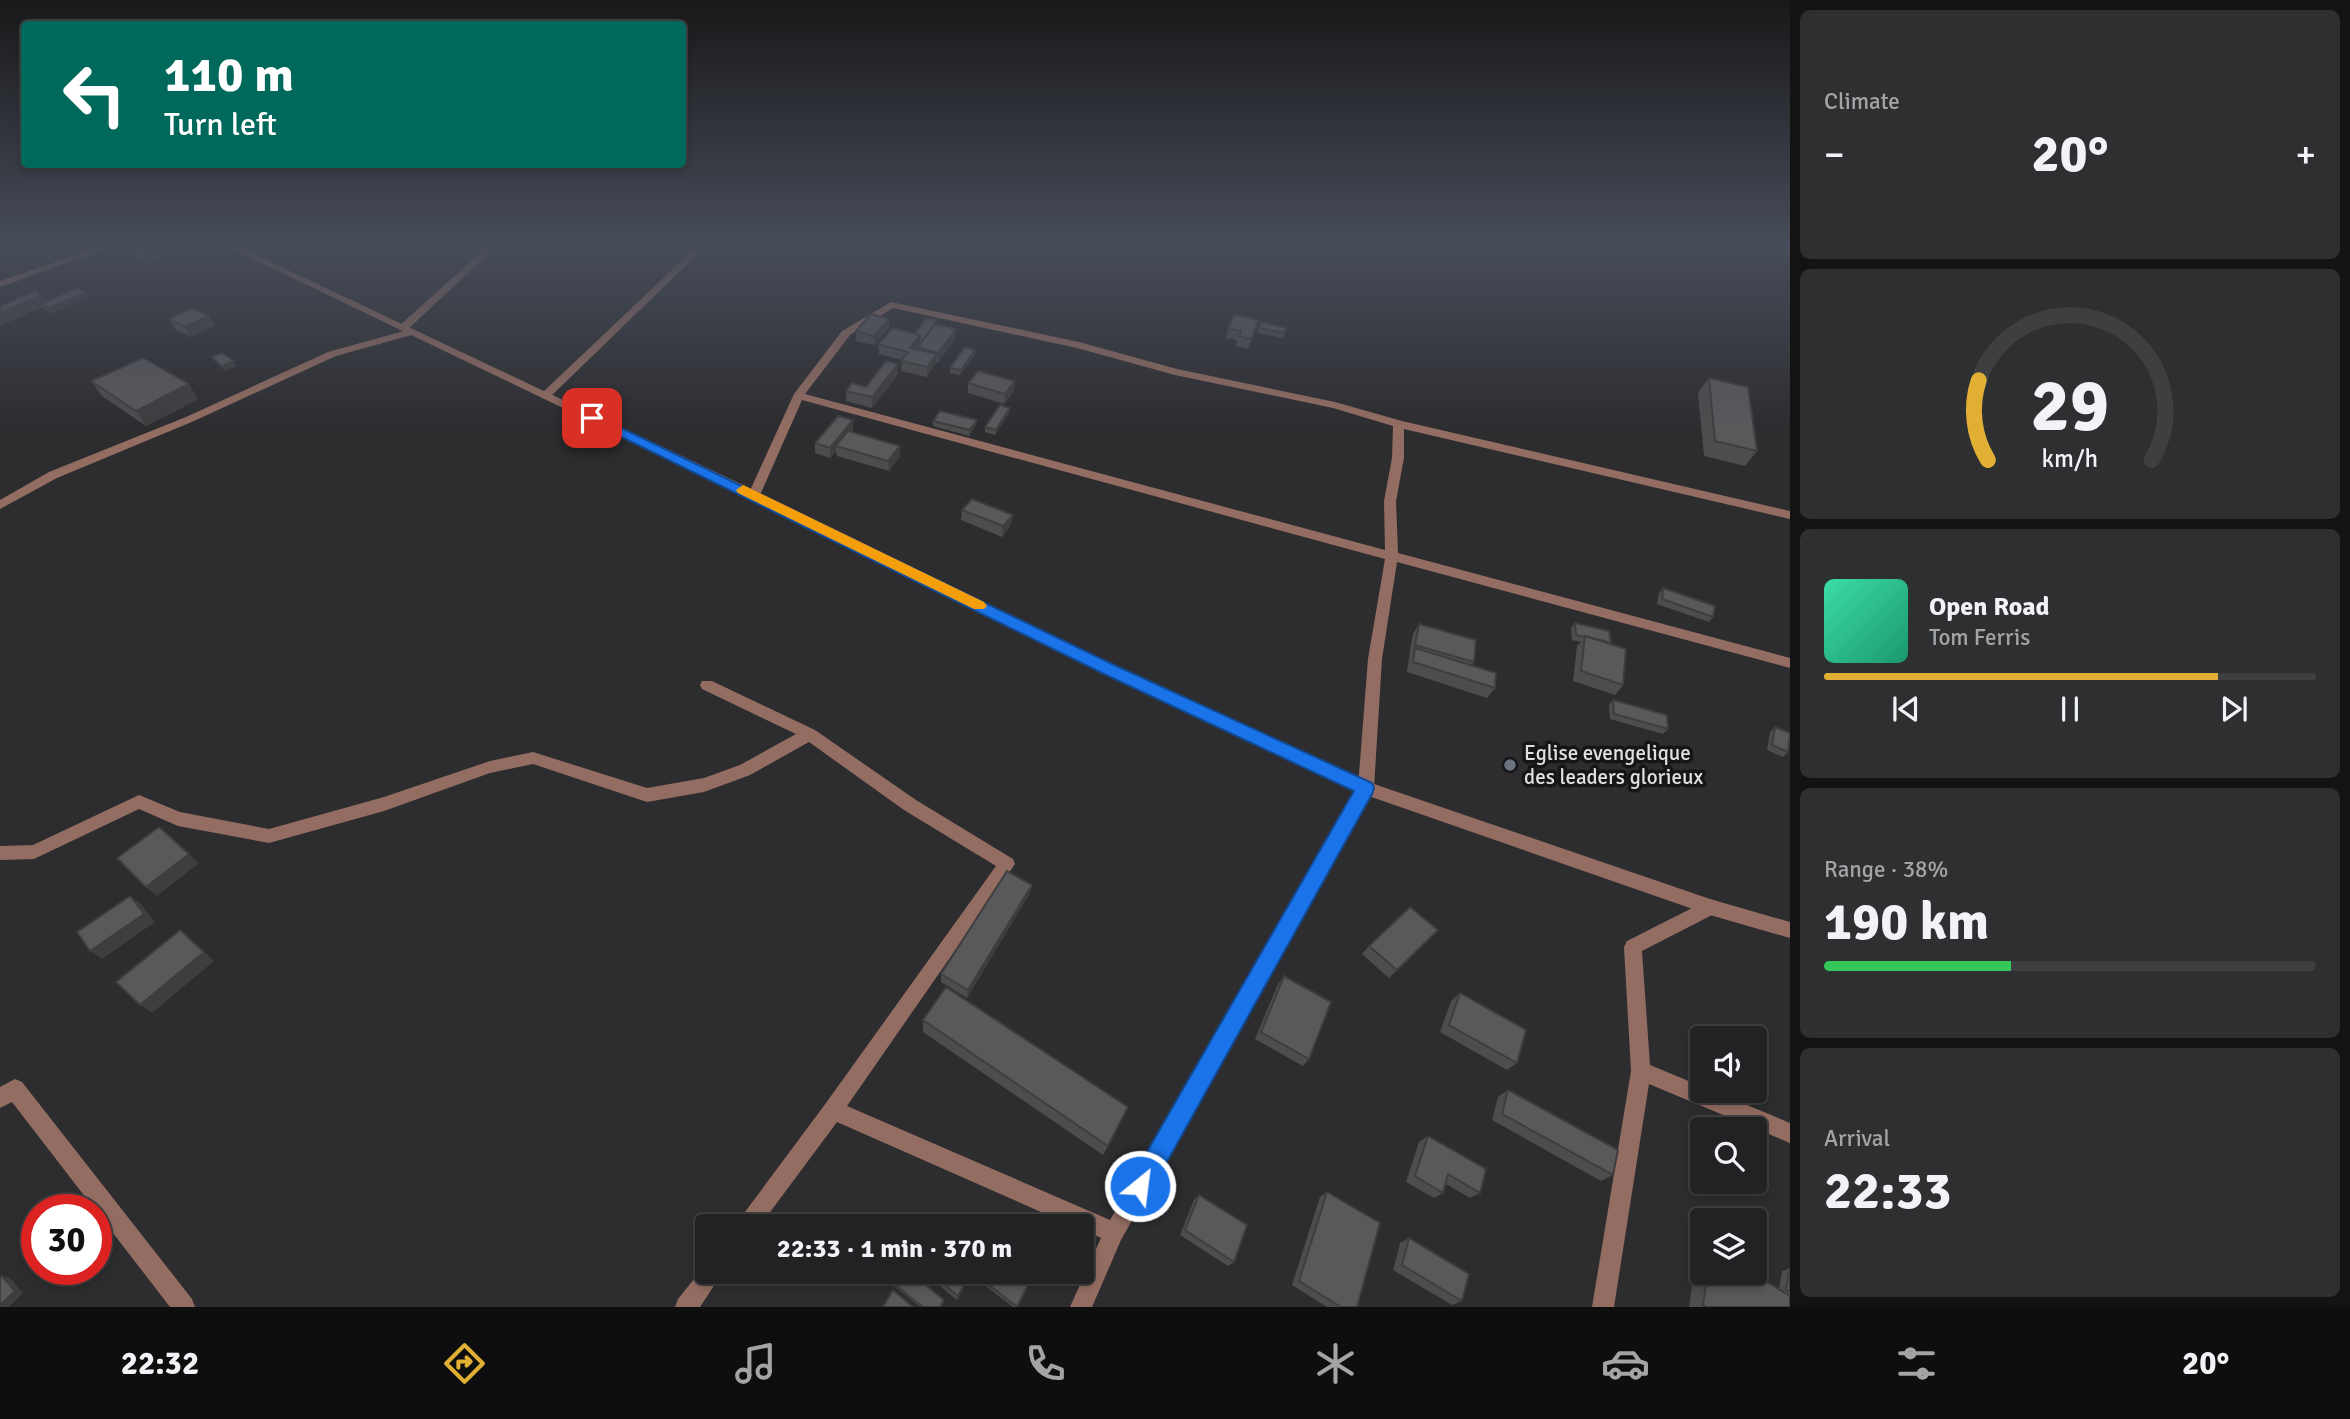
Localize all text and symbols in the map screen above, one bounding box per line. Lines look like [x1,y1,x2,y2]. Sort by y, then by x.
text: 110 m [164,45,294,105]
icon: left [49,49,140,140]
text: Climate [1824,87,1900,116]
text: Turn left [164,105,277,144]
text: 20° [2032,122,2108,186]
text: − [1824,131,1845,178]
text: + [2295,131,2316,178]
text: 29 [2031,363,2109,452]
pin [562,388,622,448]
icon: arrive [573,399,611,437]
text: km/h [2042,443,2098,474]
text: Open Road [1929,591,2050,623]
text: Tom Ferris [1929,623,2030,652]
icon: previous [1887,690,1925,728]
icon: pause [2051,690,2089,728]
icon: next [2215,690,2253,728]
place label: Eglise evengelique des leaders glorieux [1524,740,1703,790]
marker: Eglise evengelique des leaders glorieux [1502,757,1518,773]
text: Range · 38% [1824,855,1948,884]
text: 190 km [1824,890,1989,954]
map controls [1690,1026,1767,1285]
button: sound [1690,1026,1767,1103]
button: search [1690,1117,1767,1194]
text: Arrival [1824,1124,1890,1153]
position arrow [1103,1149,1177,1223]
text: 22:33 [1824,1159,1952,1223]
speed limit sign: 30 [21,1194,112,1285]
button: layers [1690,1208,1767,1285]
text: 22:33 · 1 min · 370 m [777,1233,1012,1265]
icon: directions [440,1339,489,1388]
icon: music [731,1339,780,1388]
icon: phone [1021,1339,1070,1388]
icon: climate [1311,1339,1360,1388]
icon: car [1601,1339,1650,1388]
icon: filters [1892,1339,1941,1388]
text: 22:32 [121,1344,199,1383]
text: 20° [2182,1344,2229,1383]

